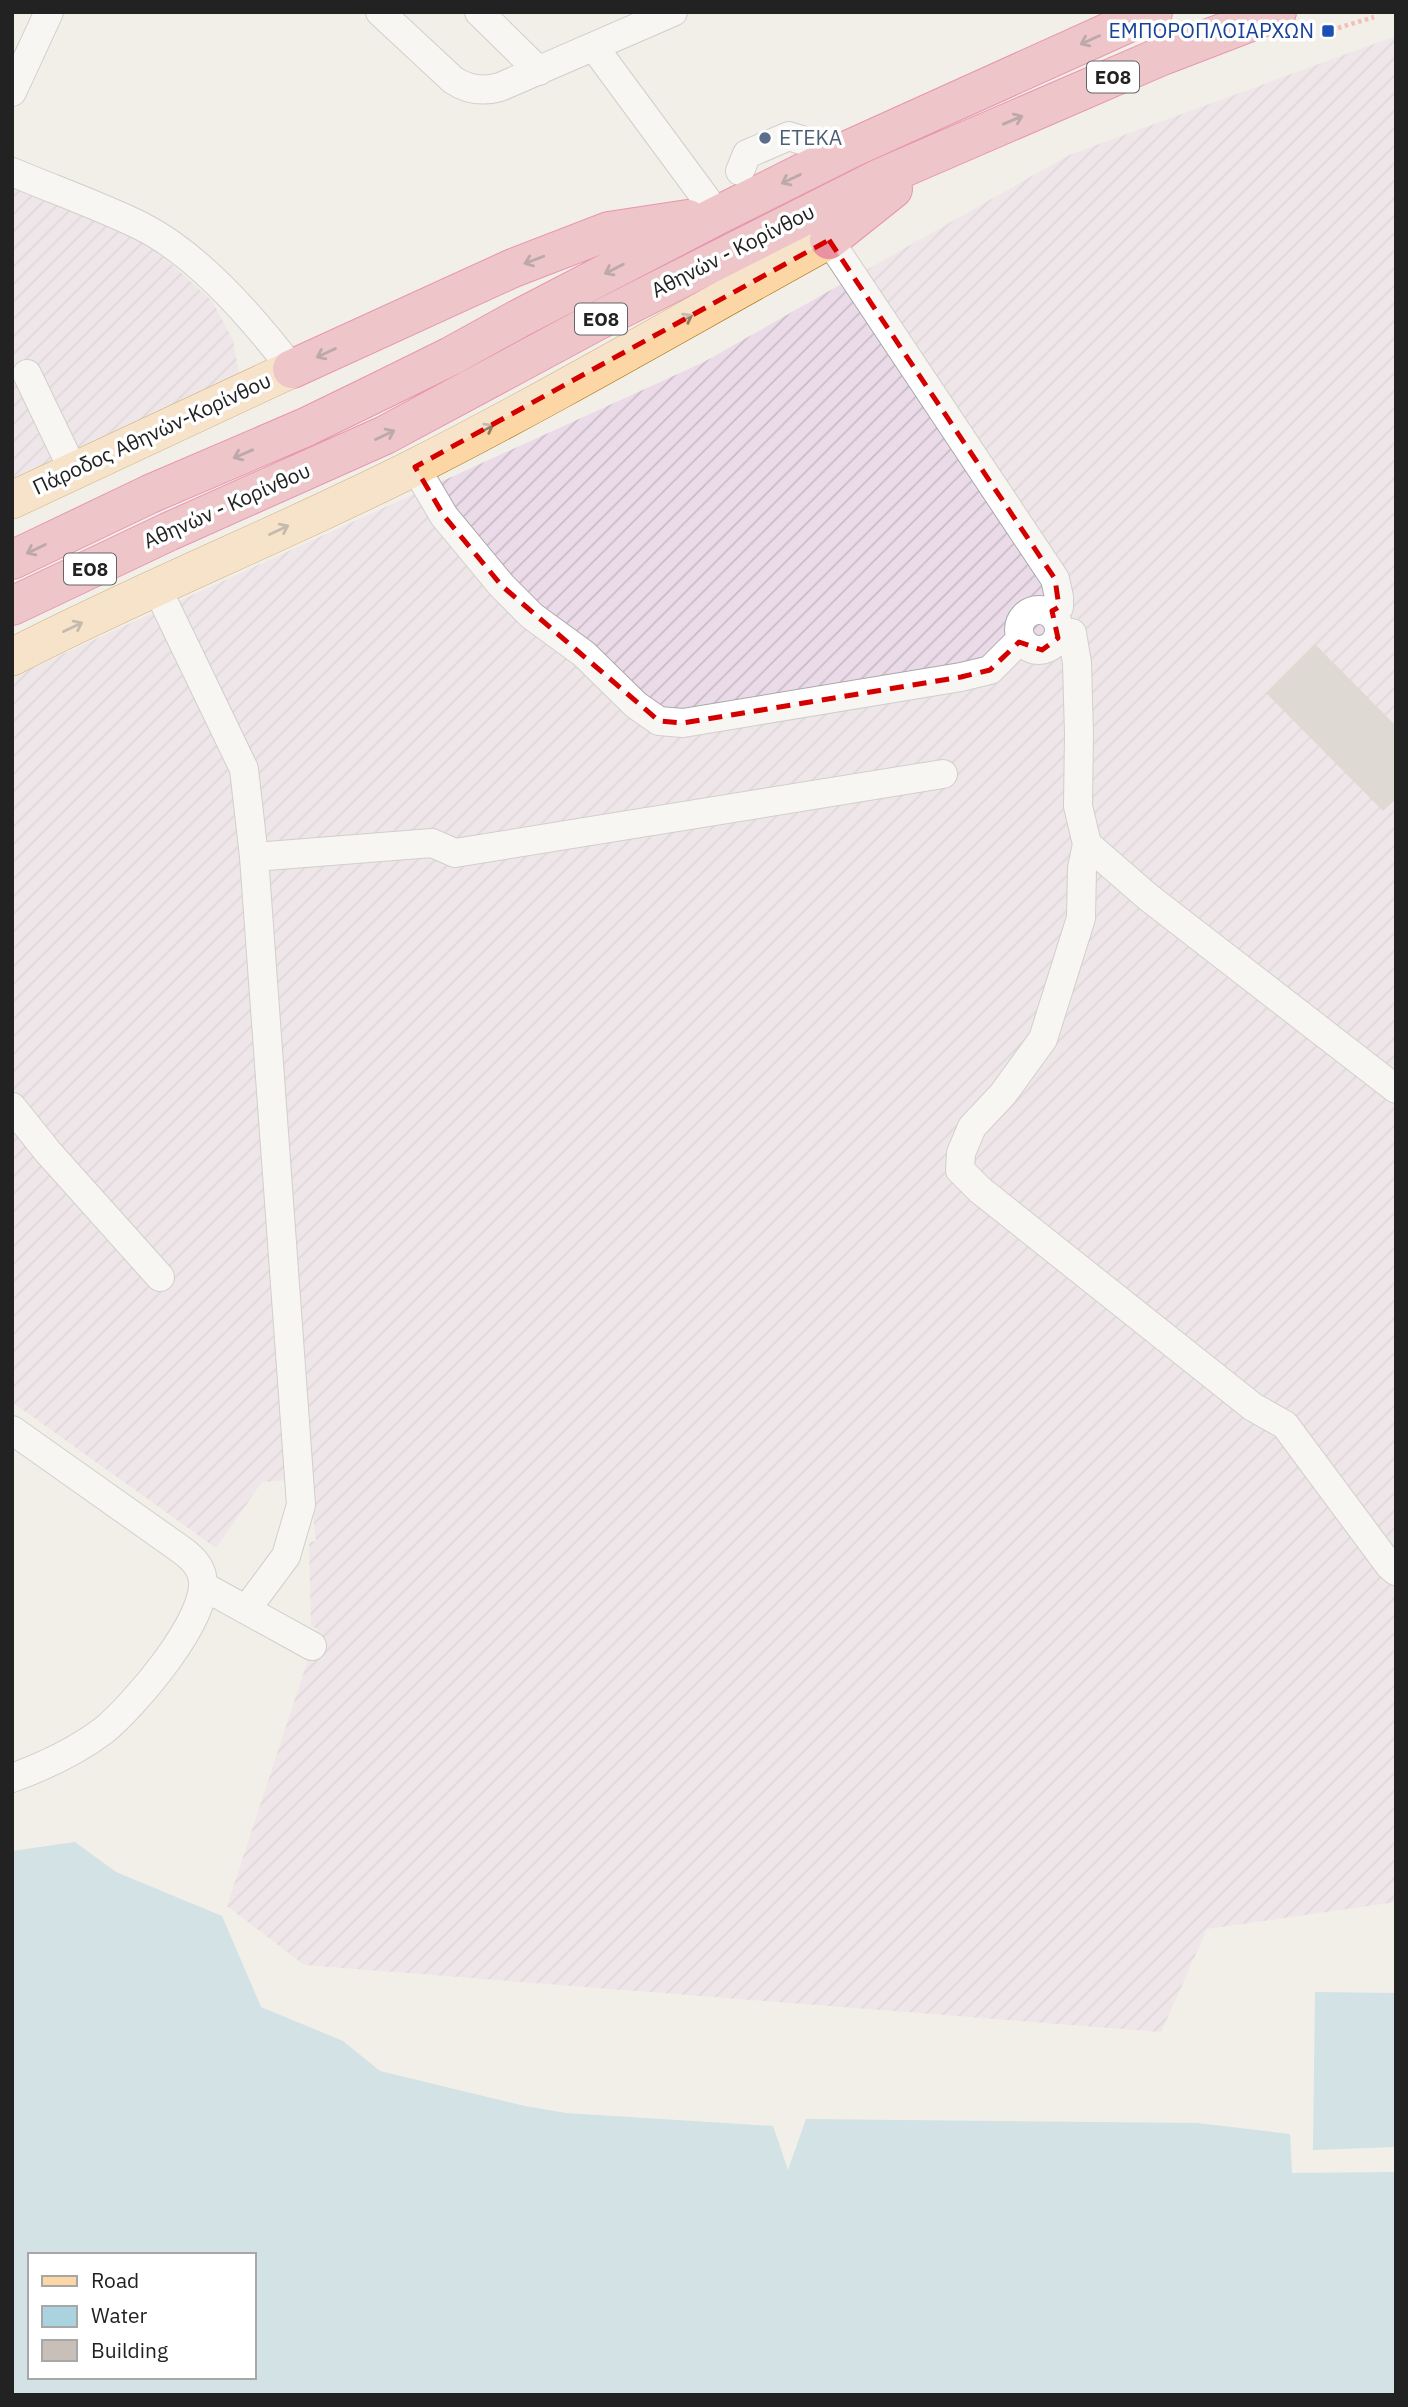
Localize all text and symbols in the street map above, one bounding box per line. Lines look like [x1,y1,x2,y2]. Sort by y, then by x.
place label: ΕΜΠΟΡΟΠΛΟΙΑΡΧΩΝ [1109,16,1314,44]
marker: ΕΜΠΟΡΟΠΛΟΙΑΡΧΩΝ [1320,23,1336,39]
one-way arrow [1080,34,1102,47]
road number: ΕΟ8 [1087,61,1139,92]
one-way arrow [1002,112,1023,125]
place label: ΕΤΕΚΑ [779,123,842,151]
marker: ΕΤΕΚΑ [757,130,773,146]
one-way arrow [781,173,802,186]
street label: Αθηνών - Κορίνθου [646,197,819,303]
one-way arrow [523,254,545,267]
one-way arrow [604,263,625,276]
road number: ΕΟ8 [575,304,627,334]
one-way arrow [672,313,692,327]
one-way arrow [316,347,337,360]
street label: Πάροδος Αθηνών-Κορίνθου [28,365,275,501]
one-way arrow [473,423,493,437]
one-way arrow [374,428,395,441]
one-way arrow [233,448,254,461]
street label: Αθηνών - Κορίνθου [139,456,315,555]
one-way arrow [268,523,289,536]
one-way arrow [26,542,47,556]
road number: ΕΟ8 [64,554,116,584]
one-way arrow [62,619,83,633]
legend [28,2253,256,2379]
text: Road [91,2266,139,2294]
text: Water [91,2301,148,2329]
text: Building [91,2336,168,2364]

